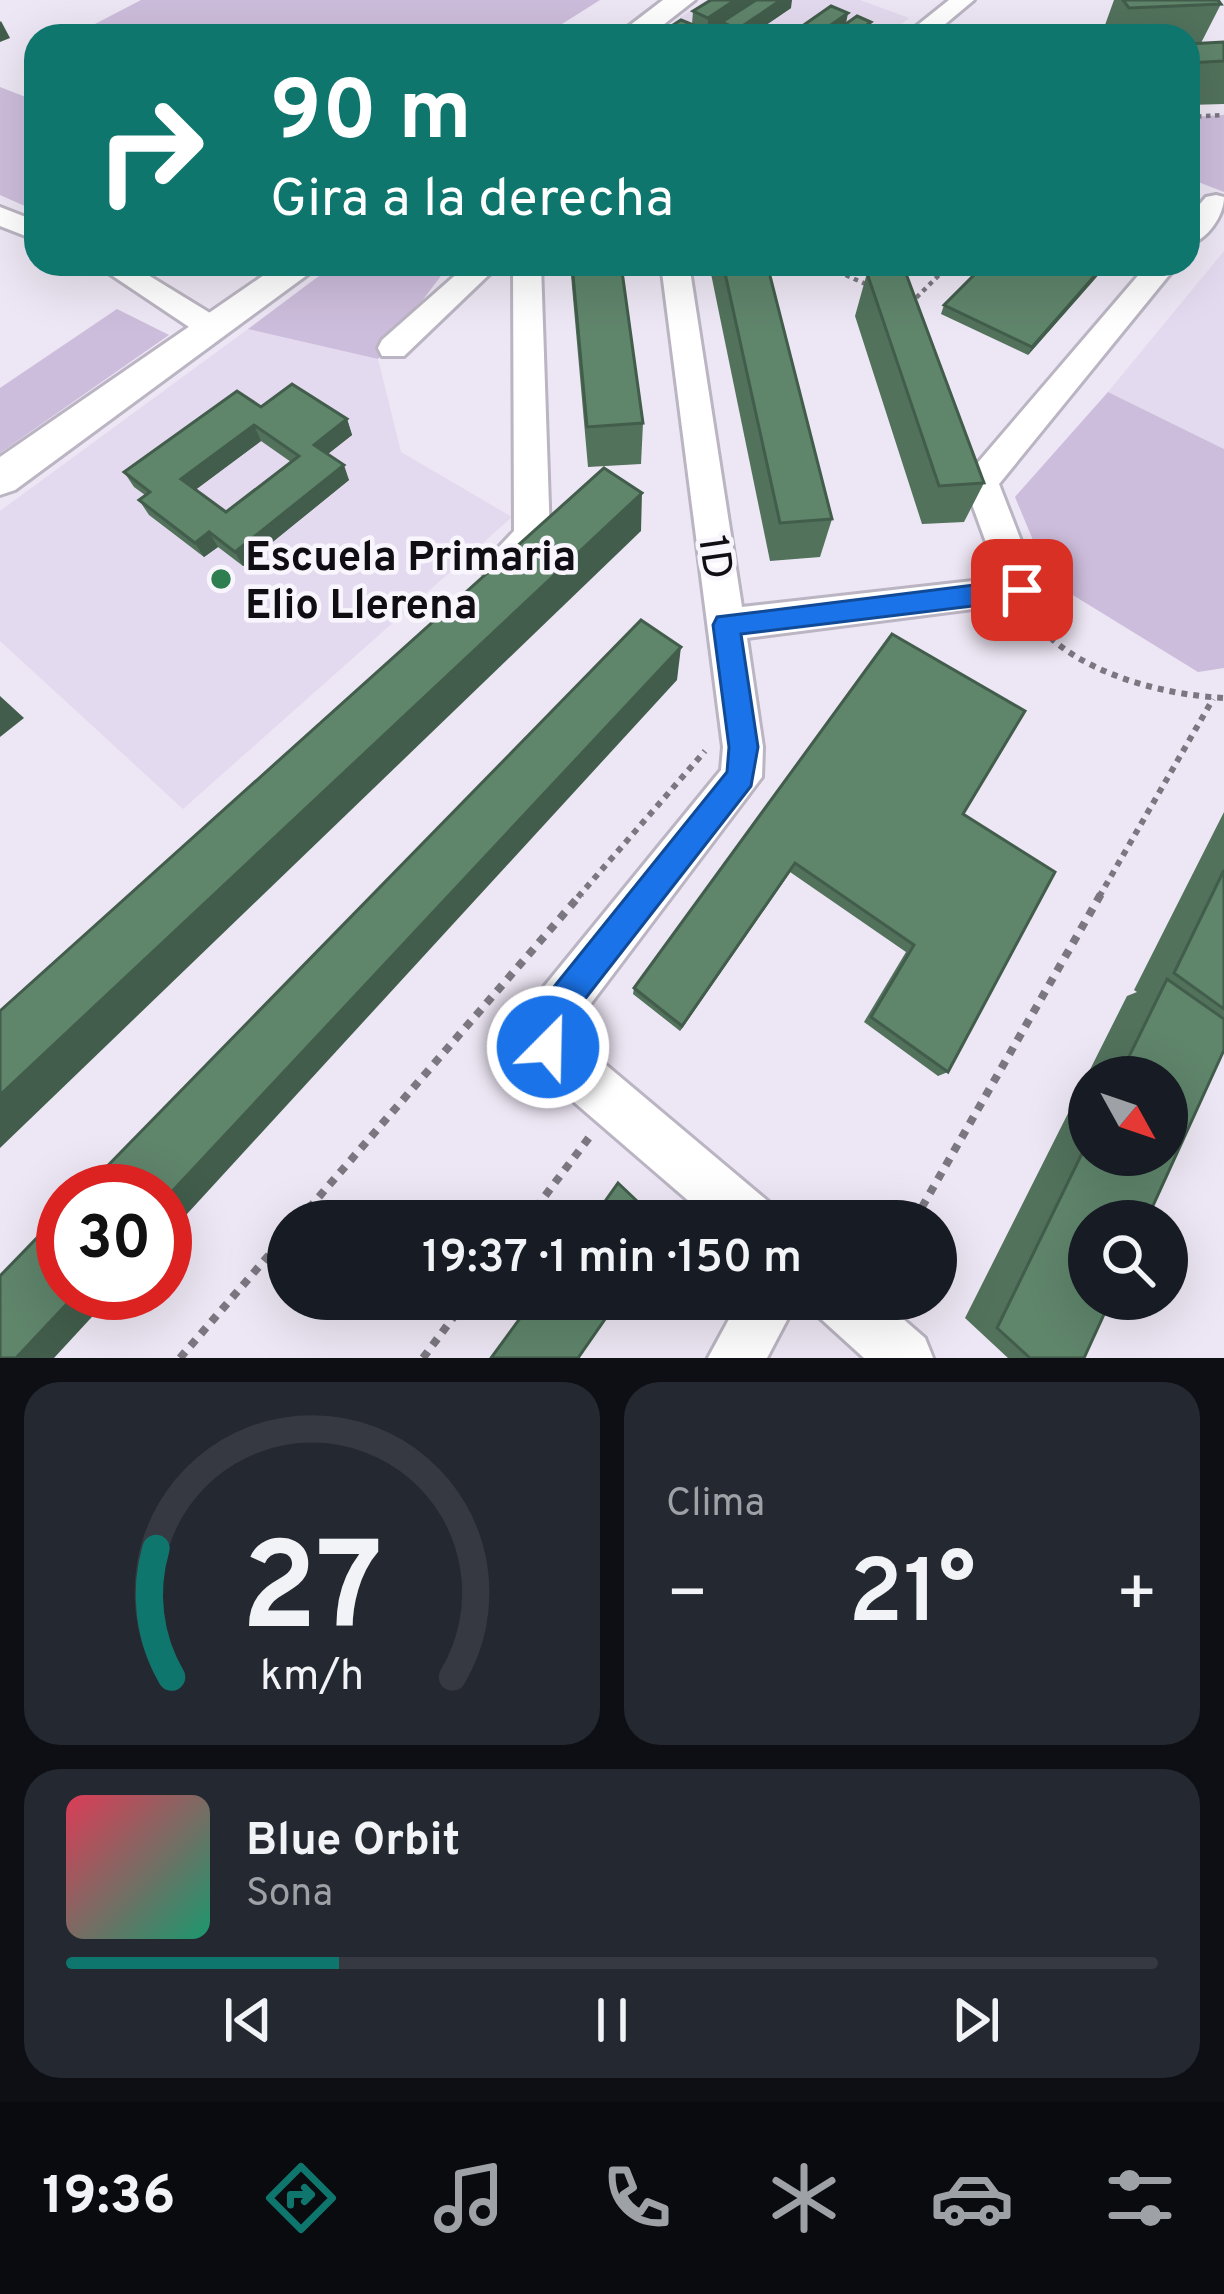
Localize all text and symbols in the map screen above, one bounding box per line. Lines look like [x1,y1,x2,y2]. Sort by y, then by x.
text: 90 m [270,63,472,169]
icon: right [72,72,228,228]
text: Gira a la derecha [270,167,674,236]
street label: 1D [683,532,742,583]
place label: Escuela Primaria Elio Llerena [245,533,576,634]
pin [971,539,1073,641]
icon: arrive [989,557,1055,623]
marker: Escuela Primaria Elio Llerena [208,566,234,592]
position arrow [485,984,611,1110]
north arrow [1068,1056,1188,1176]
map controls [1068,1056,1188,1320]
speed limit sign: 30 [36,1164,192,1320]
button: search [1068,1200,1188,1320]
text: 19:37 · 1 min · 150 m [422,1231,802,1288]
text: Clima [666,1481,765,1530]
text: 27 [241,1516,383,1674]
text: 21° [848,1541,976,1654]
text: − [666,1556,709,1639]
text: + [1115,1556,1158,1639]
text: km/h [260,1650,364,1704]
text: Blue Orbit [246,1814,460,1871]
text: Sona [246,1871,333,1920]
icon: previous [215,1987,281,2053]
icon: pause [579,1987,645,2053]
icon: next [943,1987,1009,2053]
icon: directions [259,2156,343,2240]
icon: music [427,2156,511,2240]
icon: phone [595,2156,679,2240]
icon: climate [762,2156,846,2240]
icon: car [930,2156,1014,2240]
icon: filters [1098,2156,1182,2240]
text: 19:36 [42,2164,175,2233]

